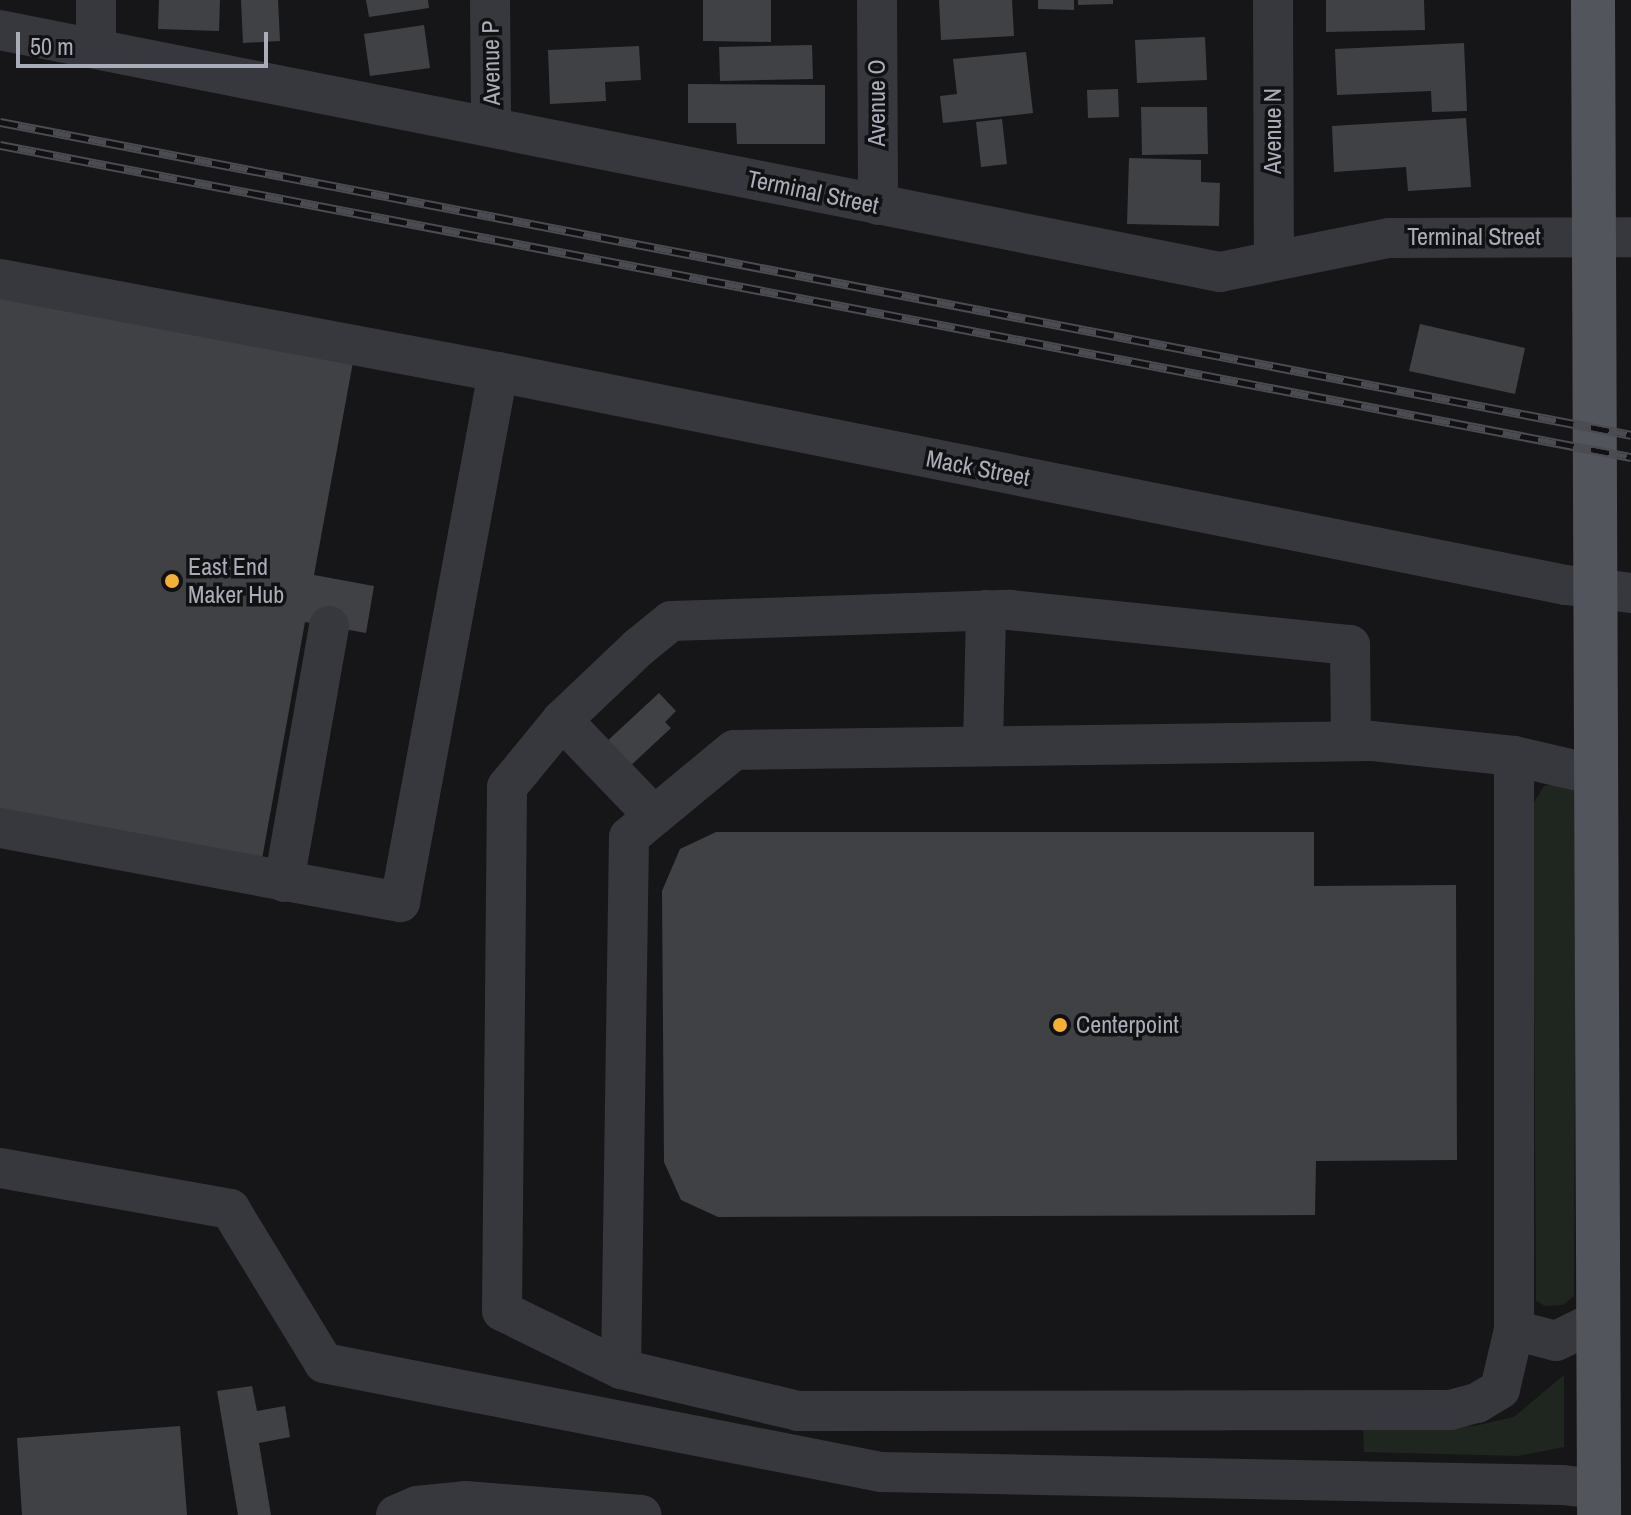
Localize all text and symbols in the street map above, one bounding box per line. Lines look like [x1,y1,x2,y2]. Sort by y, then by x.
scale bar [20,16,272,66]
street label: Avenue P [476,20,506,106]
text: 50 m [30,30,74,62]
street label: Avenue O [863,59,891,147]
street label: Avenue N [1259,88,1287,174]
street label: Terminal Street [745,164,881,220]
street label: Terminal Street [1407,223,1541,251]
street label: Mack Street [924,444,1032,492]
place label: East End Maker Hub [188,553,284,609]
marker: East End Maker Hub [163,572,181,590]
place label: Centerpoint [1076,1011,1179,1039]
marker: Centerpoint [1051,1016,1069,1034]

